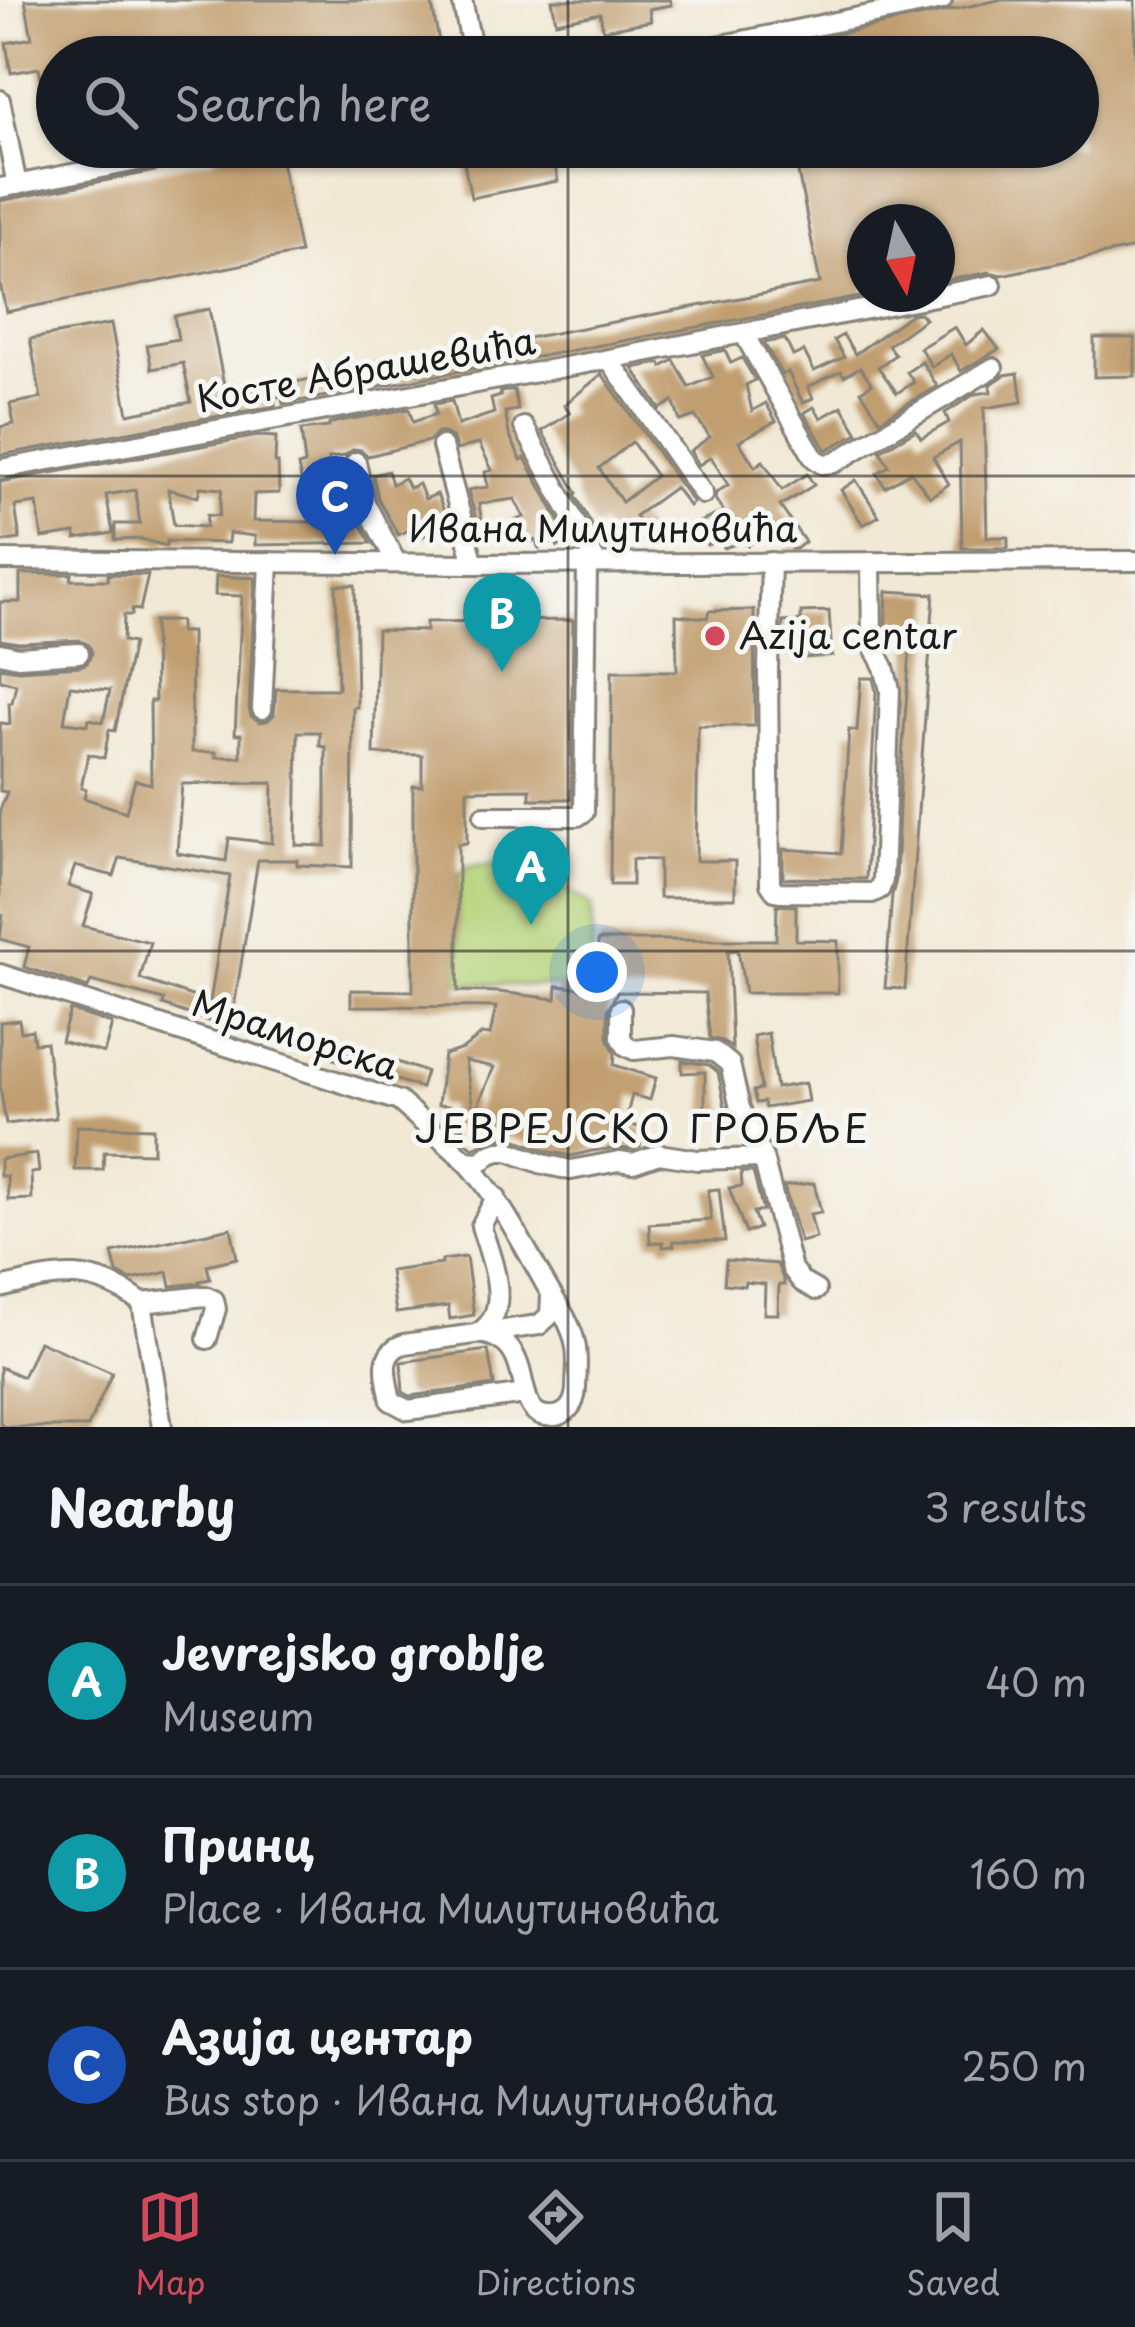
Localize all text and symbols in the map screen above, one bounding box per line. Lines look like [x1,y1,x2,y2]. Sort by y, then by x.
search box [36,36,1099,168]
text: Search here [174,68,431,136]
icon: search [78,69,144,135]
north arrow [847,204,955,312]
street label: Косте Абрашевића [192,312,539,424]
pin: C [296,456,374,555]
street label: Ивана Милутиновића [409,500,798,554]
pin: B [463,573,541,672]
place label: Azija centar [739,607,958,661]
marker: Azija centar [702,623,728,649]
pin: A [492,826,570,925]
your location [567,942,627,1002]
street label: Мраморска [185,974,406,1092]
district label: ЈЕВРЕЈСКО ГРОБЉЕ [415,1097,871,1156]
text: Nearby [48,1467,235,1544]
text: 3 results [924,1476,1087,1535]
text: Jevrejsko groblje [162,1617,545,1685]
text: A [72,1651,102,1710]
text: 40 m [985,1651,1087,1710]
text: Museum [162,1685,315,1744]
text: Принц [162,1809,313,1877]
text: B [74,1843,100,1902]
text: 160 m [970,1843,1087,1902]
text: Place · Ивана Милутиновића [162,1877,719,1936]
text: Азија центар [162,2001,473,2069]
text: C [72,2035,102,2094]
text: 250 m [962,2035,1087,2094]
text: Bus stop · Ивана Милутиновића [162,2069,777,2128]
tab: Map [135,2184,206,2306]
tab: Directions [476,2184,636,2306]
tab: Saved [906,2184,1000,2306]

